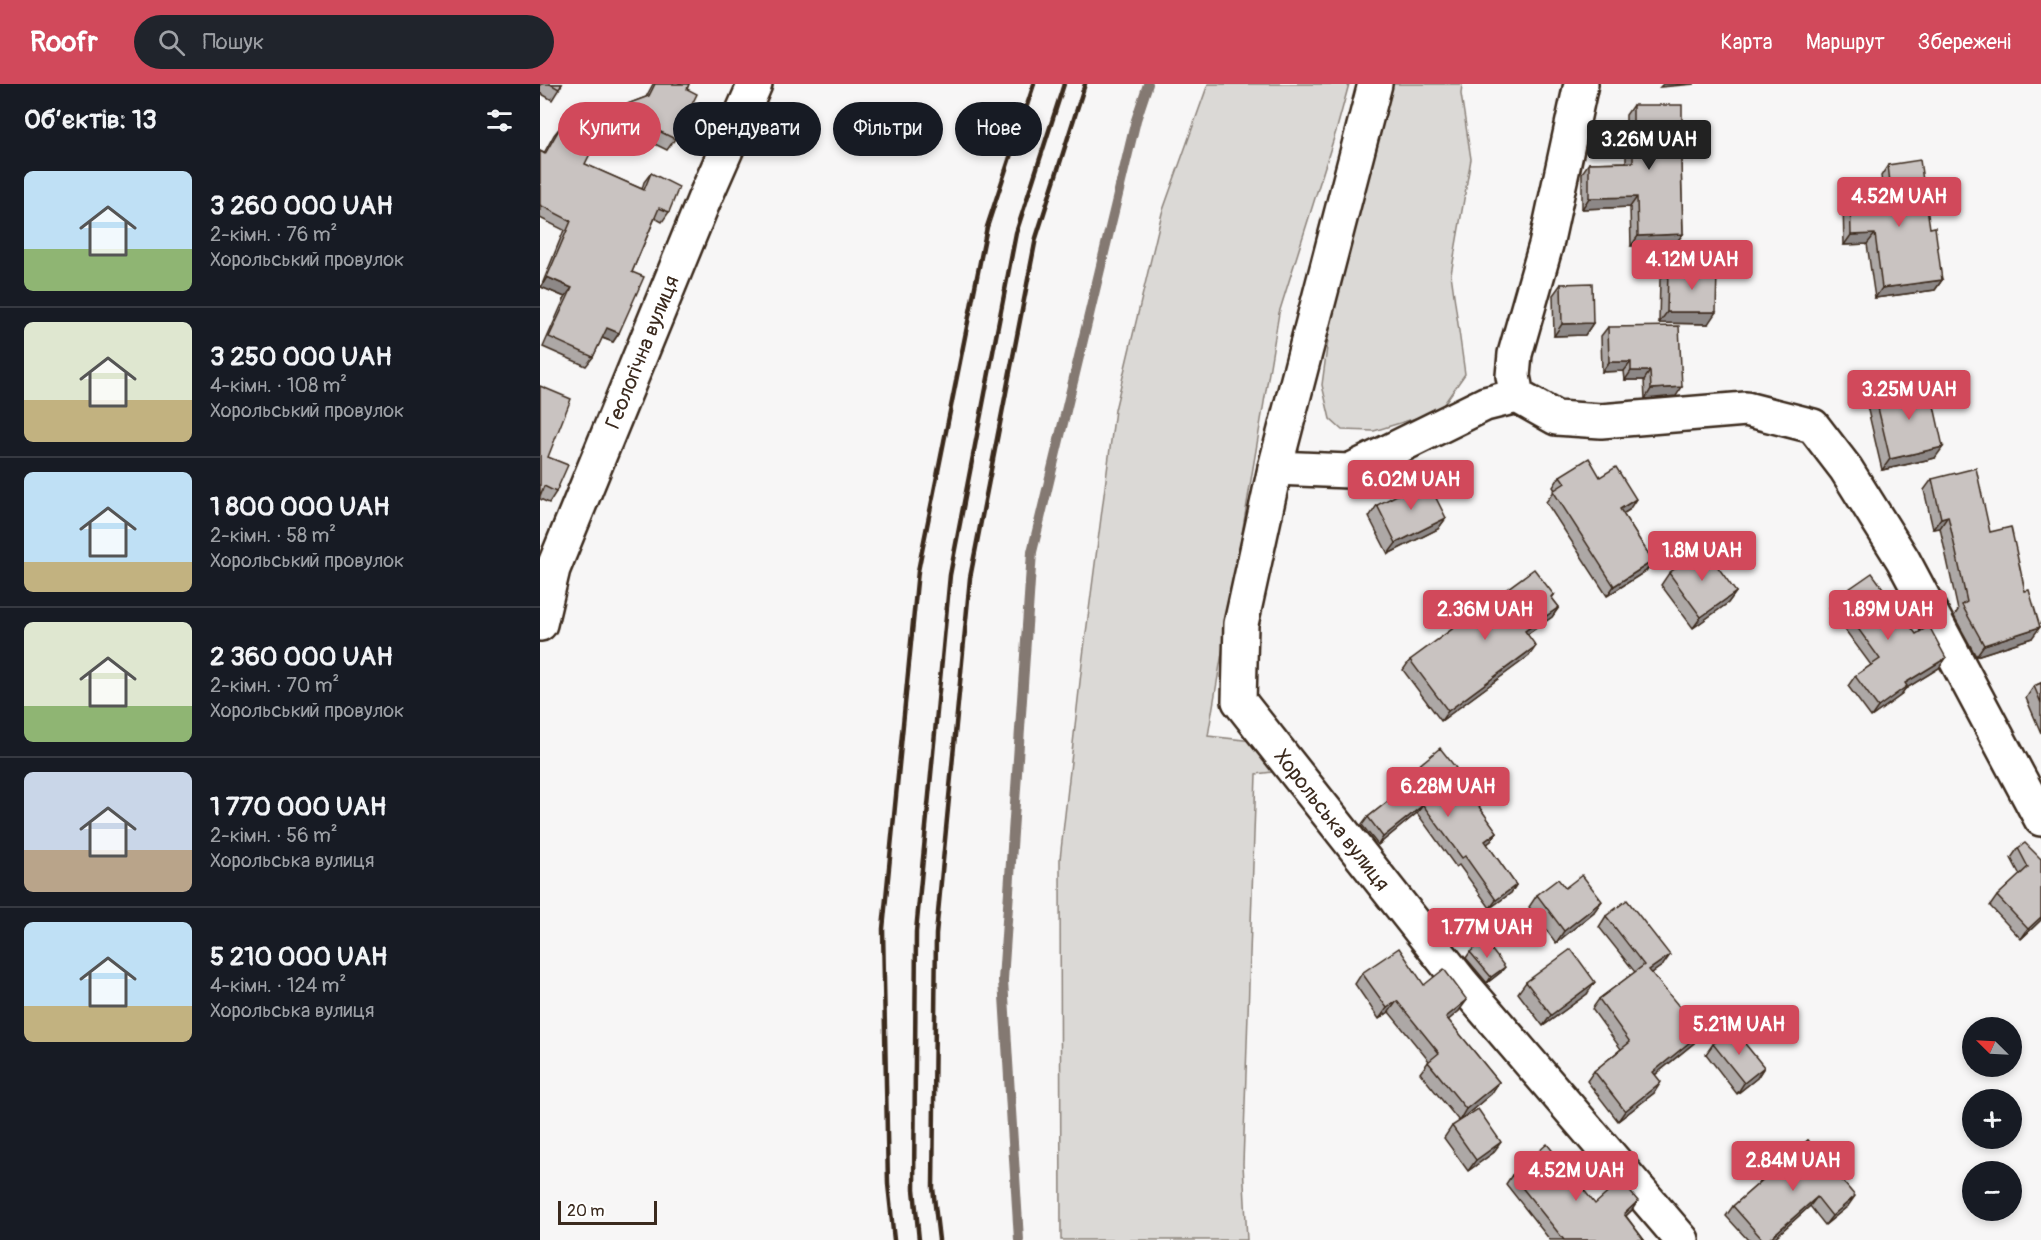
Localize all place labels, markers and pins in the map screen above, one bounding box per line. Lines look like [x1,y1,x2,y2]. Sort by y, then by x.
pin: 3.26M UAH [1580,120,1718,171]
pin: 4.52M UAH [1830,177,1968,228]
pin: 4.12M UAH [1623,240,1761,291]
pin: 3.25M UAH [1840,370,1978,421]
pin: 6.02M UAH [1342,460,1480,511]
pin: 1.8M UAH [1640,531,1764,582]
pin: 2.36M UAH [1416,590,1554,641]
pin: 1.89M UAH [1819,590,1957,641]
pin: 6.28M UAH [1379,767,1517,818]
pin: 1.77M UAH [1418,908,1556,959]
pin: 5.21M UAH [1670,1005,1808,1056]
pin: 2.84M UAH [1724,1141,1862,1192]
pin: 4.52M UAH [1507,1151,1645,1202]

